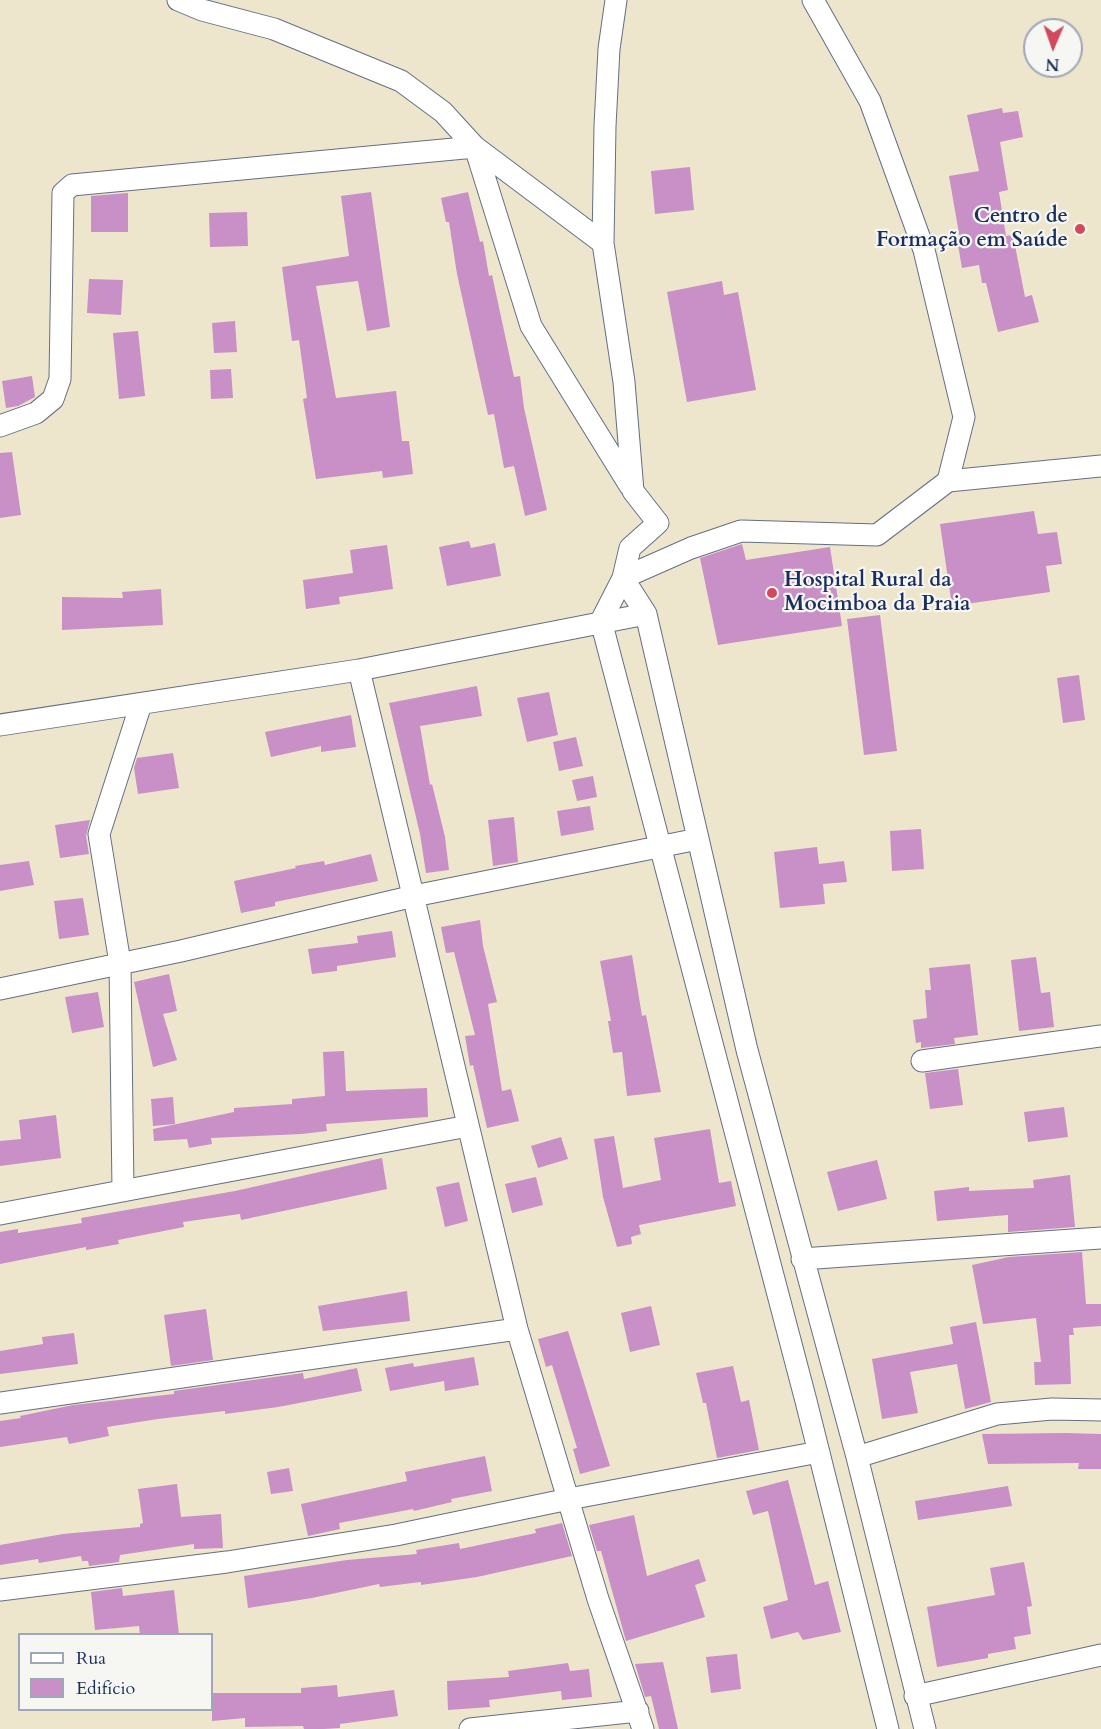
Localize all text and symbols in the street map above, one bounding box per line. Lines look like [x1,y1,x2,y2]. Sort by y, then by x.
north arrow [1023,18,1083,78]
text: N [1045,53,1060,75]
place label: Centro de Formação em Saúde [876,204,1068,254]
marker: Centro de Formação em Saúde [1073,222,1087,236]
place label: Hospital Rural da Mocimboa da Praia [784,568,971,618]
marker: Hospital Rural da Mocimboa da Praia [765,586,779,600]
legend [18,1633,213,1711]
text: Rua [76,1646,106,1671]
text: Edifício [76,1676,135,1701]

